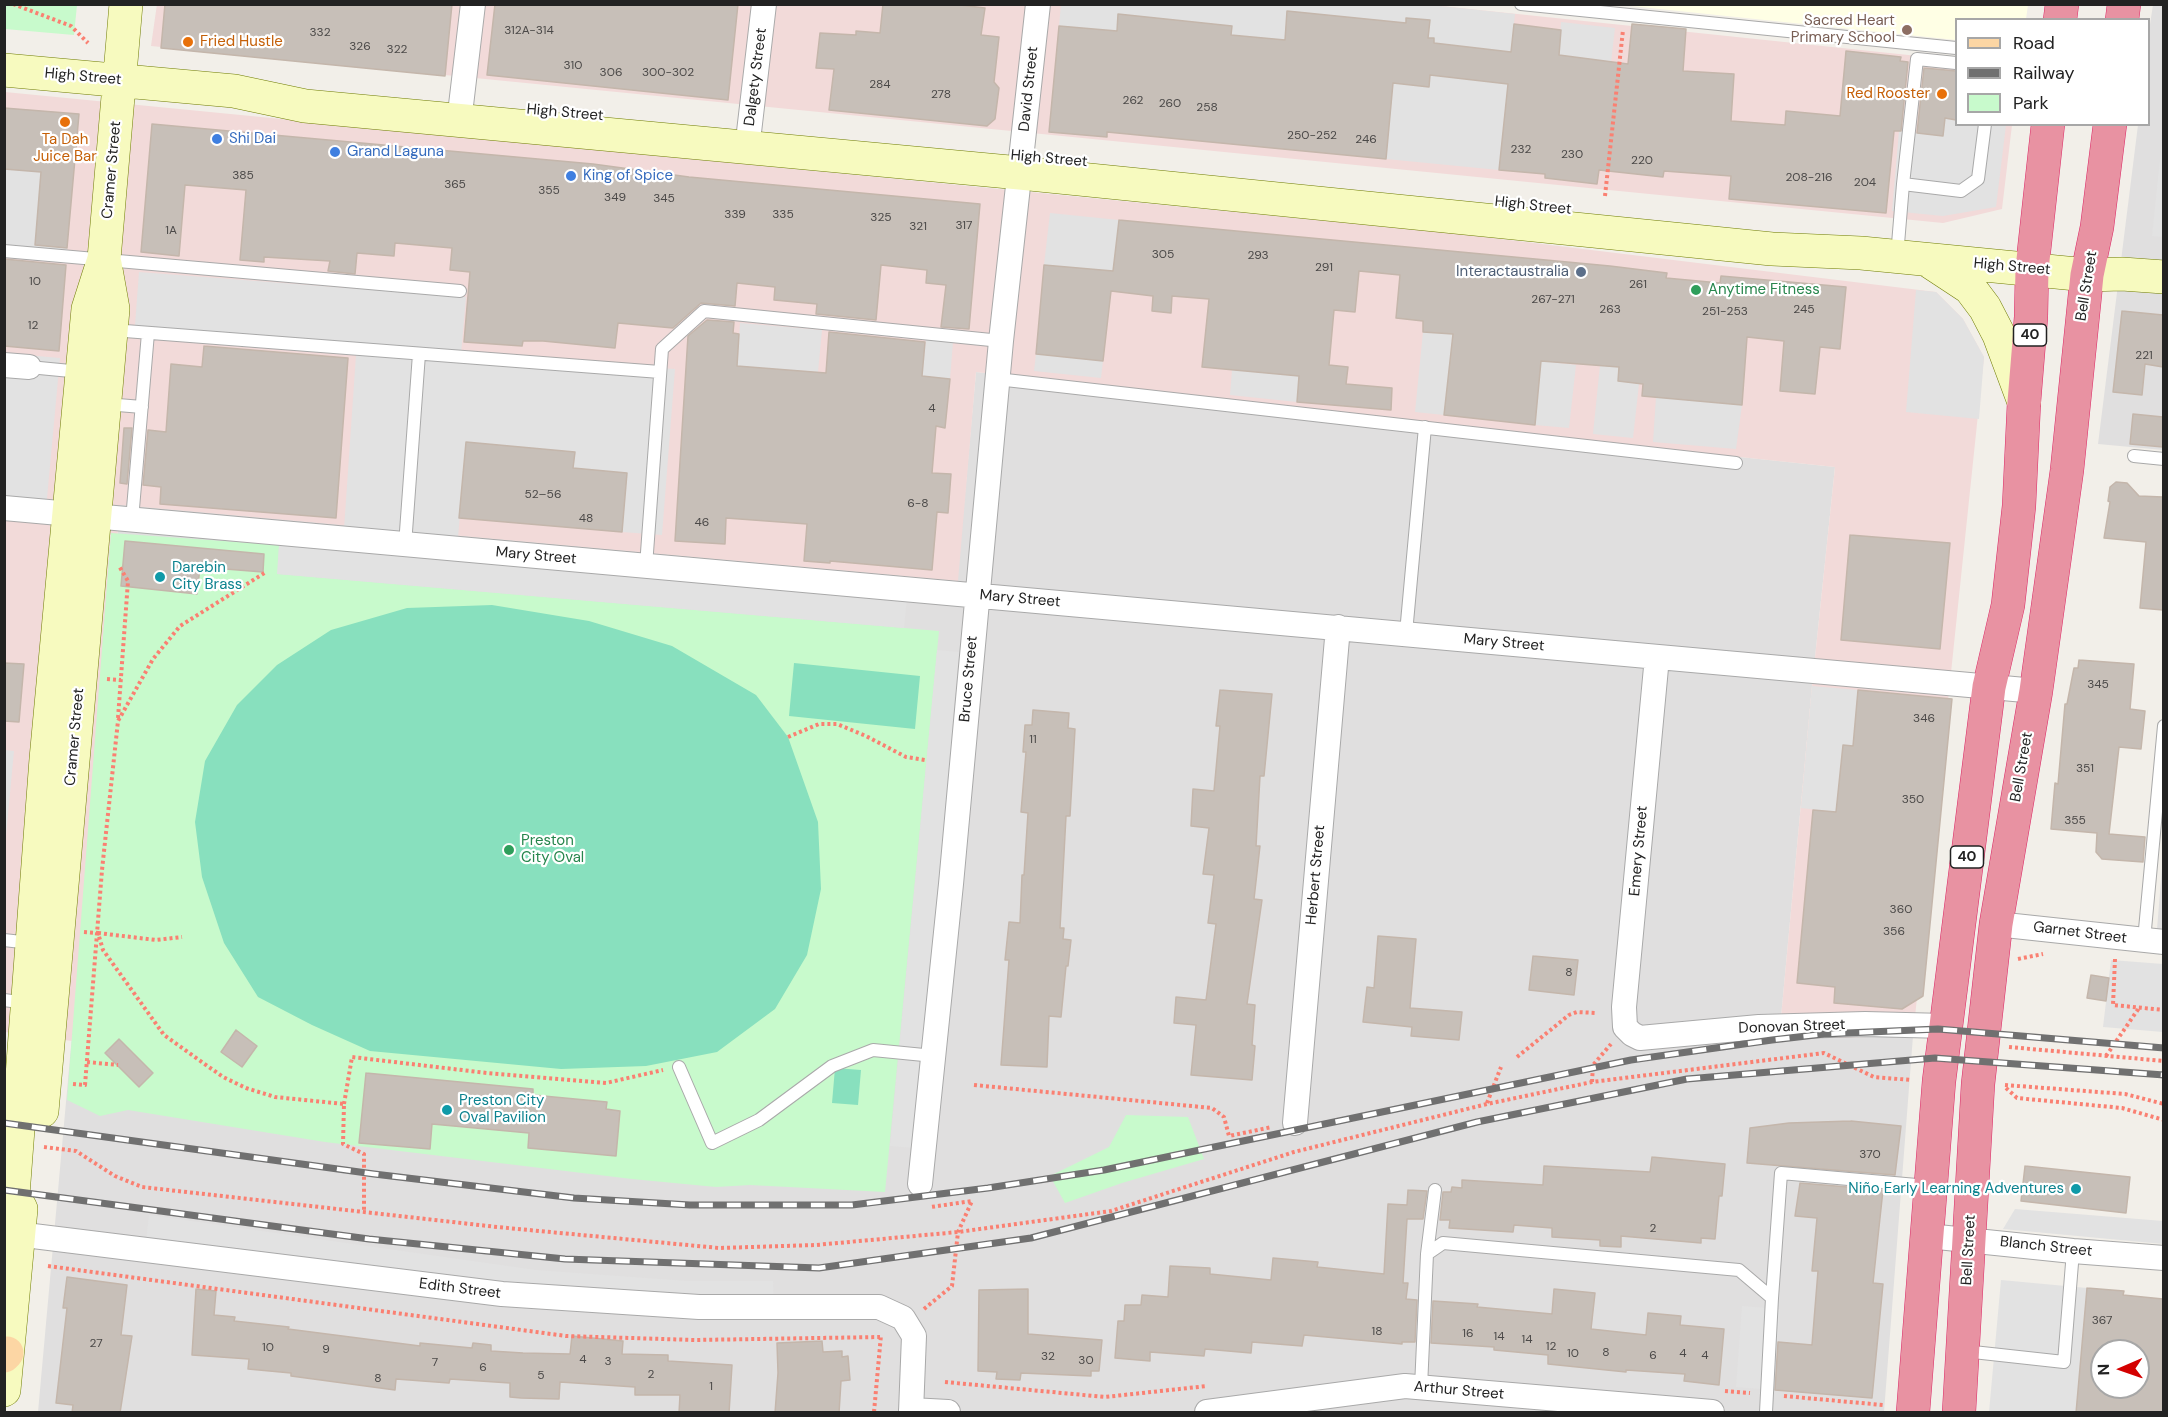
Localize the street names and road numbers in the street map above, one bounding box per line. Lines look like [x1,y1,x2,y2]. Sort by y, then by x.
street label: Dalgety Street [741,27,771,127]
street label: David Street [1016,45,1042,133]
street label: High Street [44,65,122,89]
street label: High Street [526,101,604,125]
street label: Cramer Street [99,120,125,220]
street label: High Street [1010,147,1088,171]
street label: High Street [1494,193,1572,219]
street label: Bell Street [2073,250,2101,322]
street label: High Street [1973,255,2051,279]
road number: 40 [2014,324,2046,346]
street label: Mary Street [495,543,577,569]
street label: Mary Street [979,586,1061,612]
street label: Mary Street [1463,630,1545,656]
street label: Bruce Street [956,635,982,723]
street label: Cramer Street [62,687,88,787]
street label: Bell Street [2007,731,2037,803]
street label: Emery Street [1626,805,1652,897]
street label: Herbert Street [1303,824,1329,926]
road number: 40 [1950,846,1984,868]
street label: Garnet Street [2032,918,2128,948]
street label: Donovan Street [1738,1016,1846,1038]
street label: Bell Street [1958,1214,1980,1286]
street label: Blanch Street [1999,1233,2093,1261]
street label: Edith Street [418,1275,502,1303]
street label: Arthur Street [1413,1378,1505,1404]

